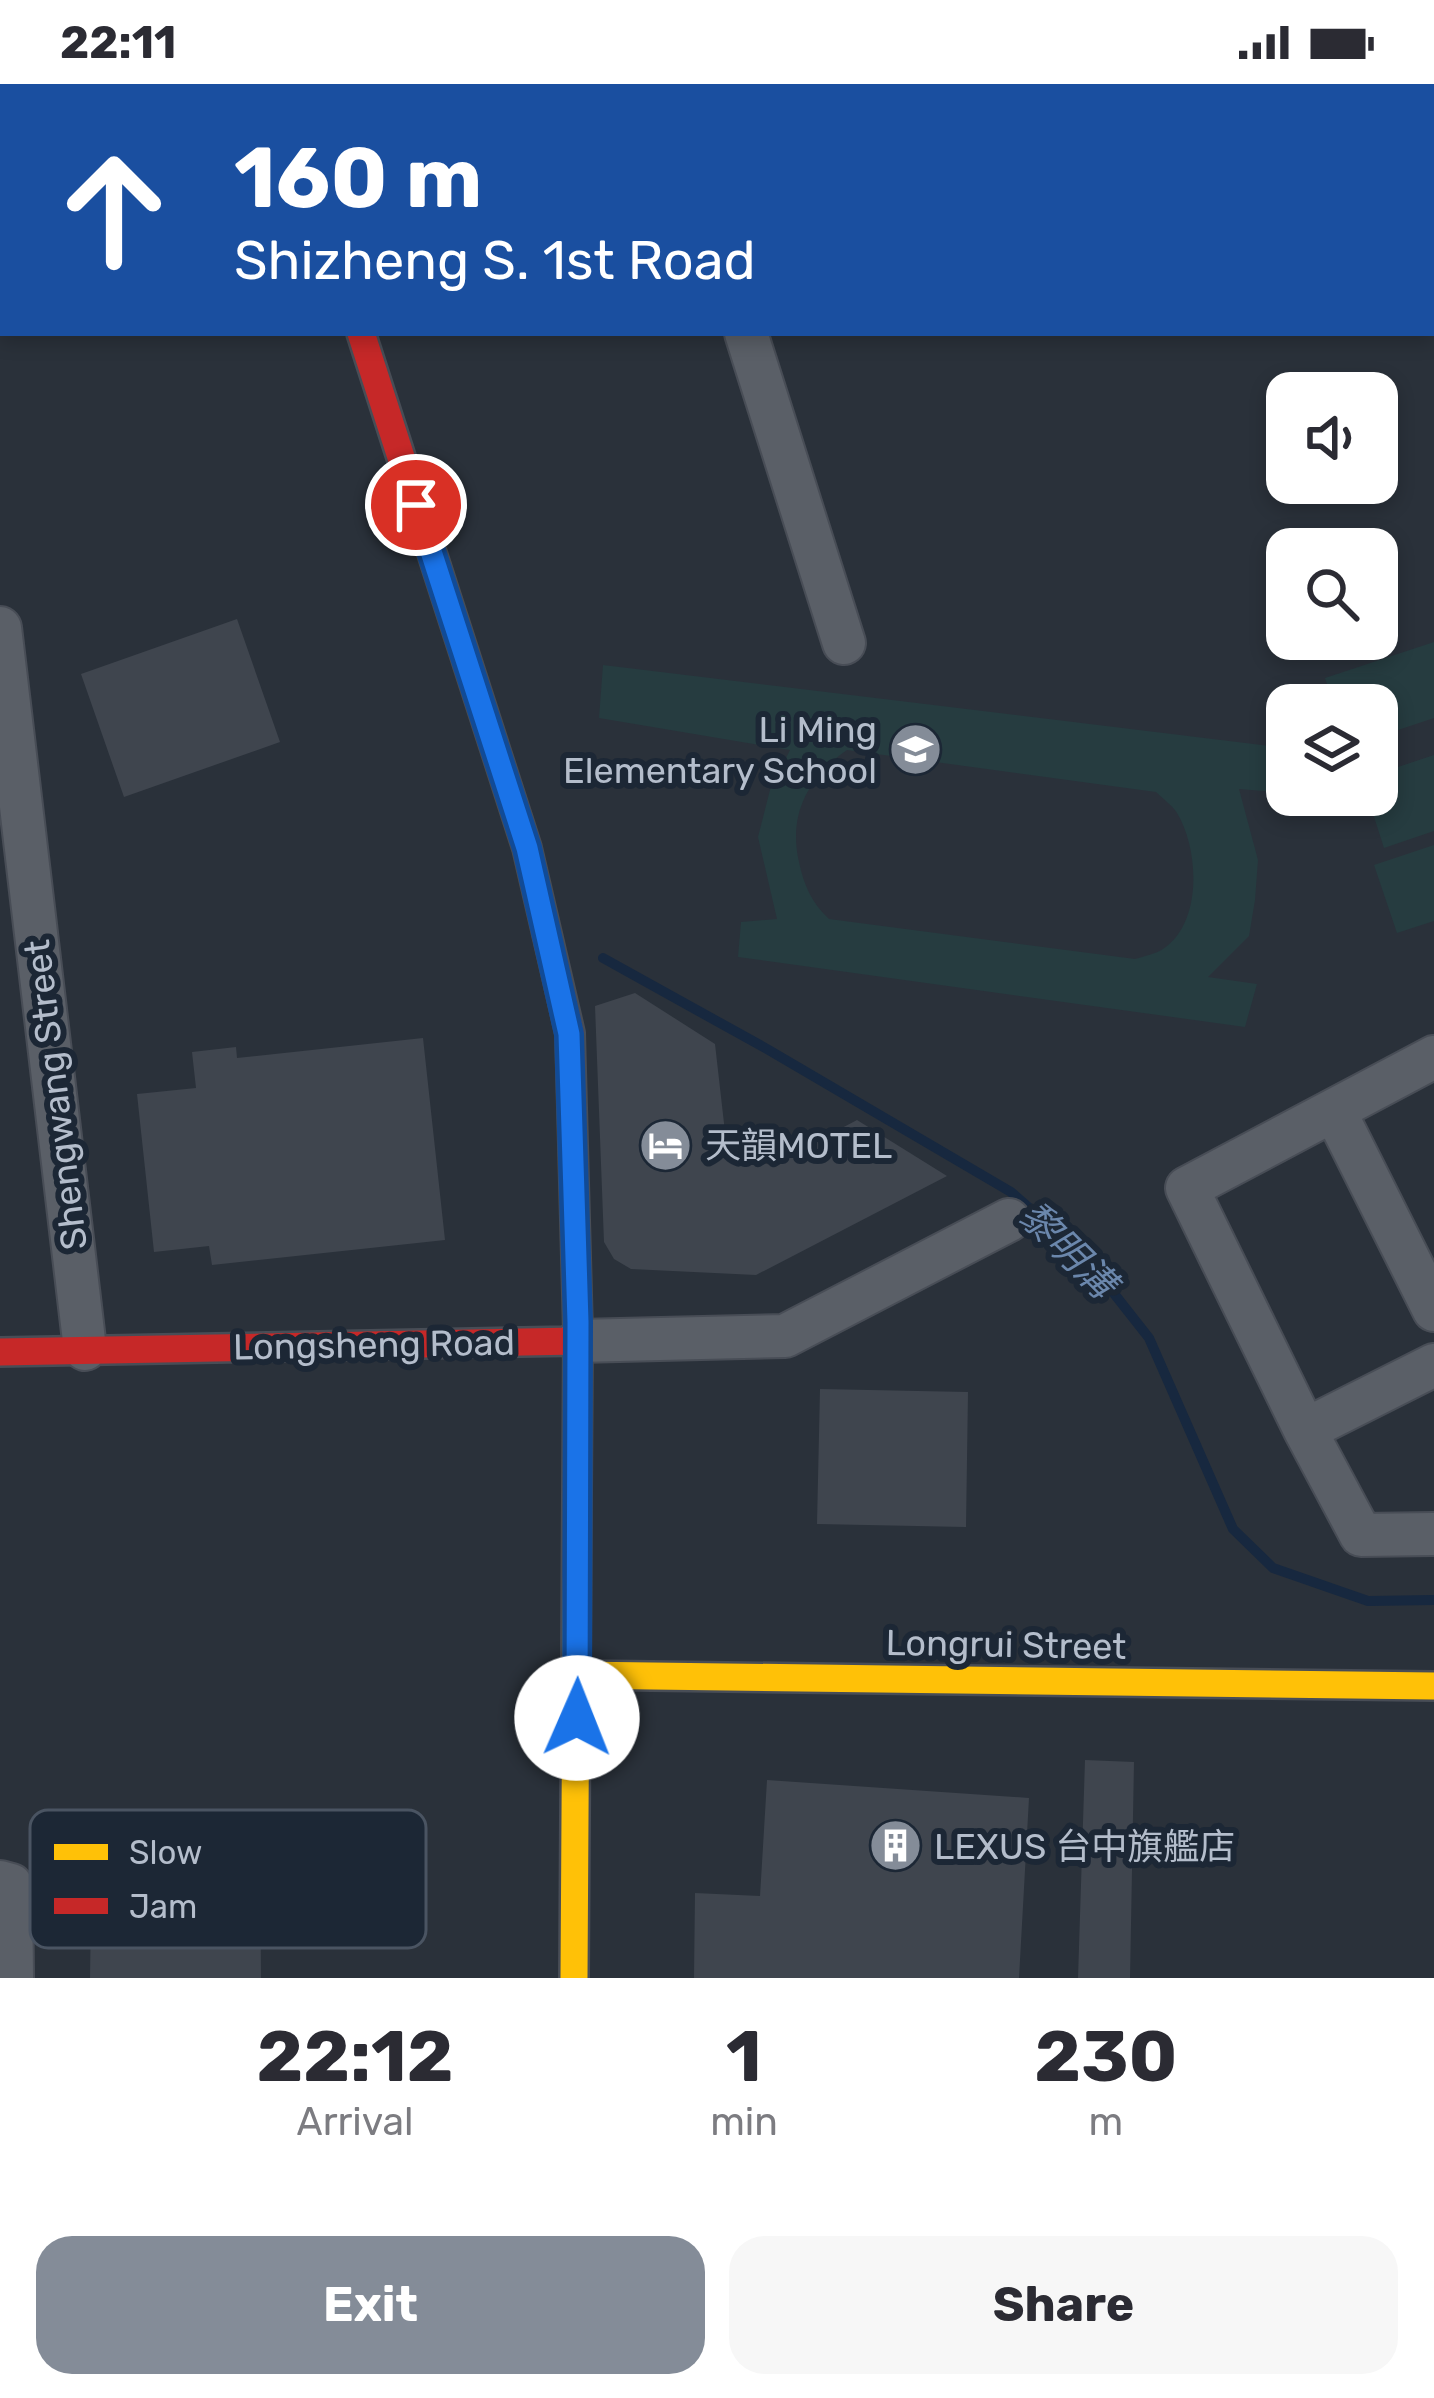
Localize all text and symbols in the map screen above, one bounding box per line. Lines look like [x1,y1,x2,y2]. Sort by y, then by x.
text: 22:11 [60,16,176,69]
text: 160 m [234,128,482,228]
icon: ahead [36,132,192,288]
text: Shizheng S. 1st Road [234,229,756,293]
map controls [1266,372,1398,816]
button: sound [1266,372,1398,504]
pin [365,454,467,556]
icon: arrive [383,472,449,538]
button: search [1266,528,1398,660]
button: layers [1266,684,1398,816]
place label: Li Ming Elementary School [563,708,877,792]
school or university icon: Li Ming Elementary School [888,722,944,778]
street label: Shengwang Street [15,937,96,1252]
hotel icon: 天韻MOTEL [638,1117,694,1173]
place label: 天韻MOTEL [705,1124,892,1167]
water label: 黎明溝 [1010,1192,1128,1311]
street label: Longsheng Road [233,1321,515,1368]
street label: Longrui Street [885,1621,1127,1668]
position arrow [514,1655,640,1781]
legend [30,1810,426,1948]
building icon: LEXUS 台中旗艦店 [867,1818,923,1874]
place label: LEXUS 台中旗艦店 [934,1825,1235,1868]
text: Slow [129,1833,203,1872]
text: Jam [129,1887,197,1926]
text: 22:12 [256,2014,454,2099]
text: 1 [726,2014,762,2099]
text: 230 [1034,2014,1178,2099]
text: Arrival [297,2099,414,2145]
text: min [710,2099,778,2145]
text: m [1089,2099,1123,2145]
button: Exit [36,2236,705,2374]
button: Share [729,2236,1398,2374]

